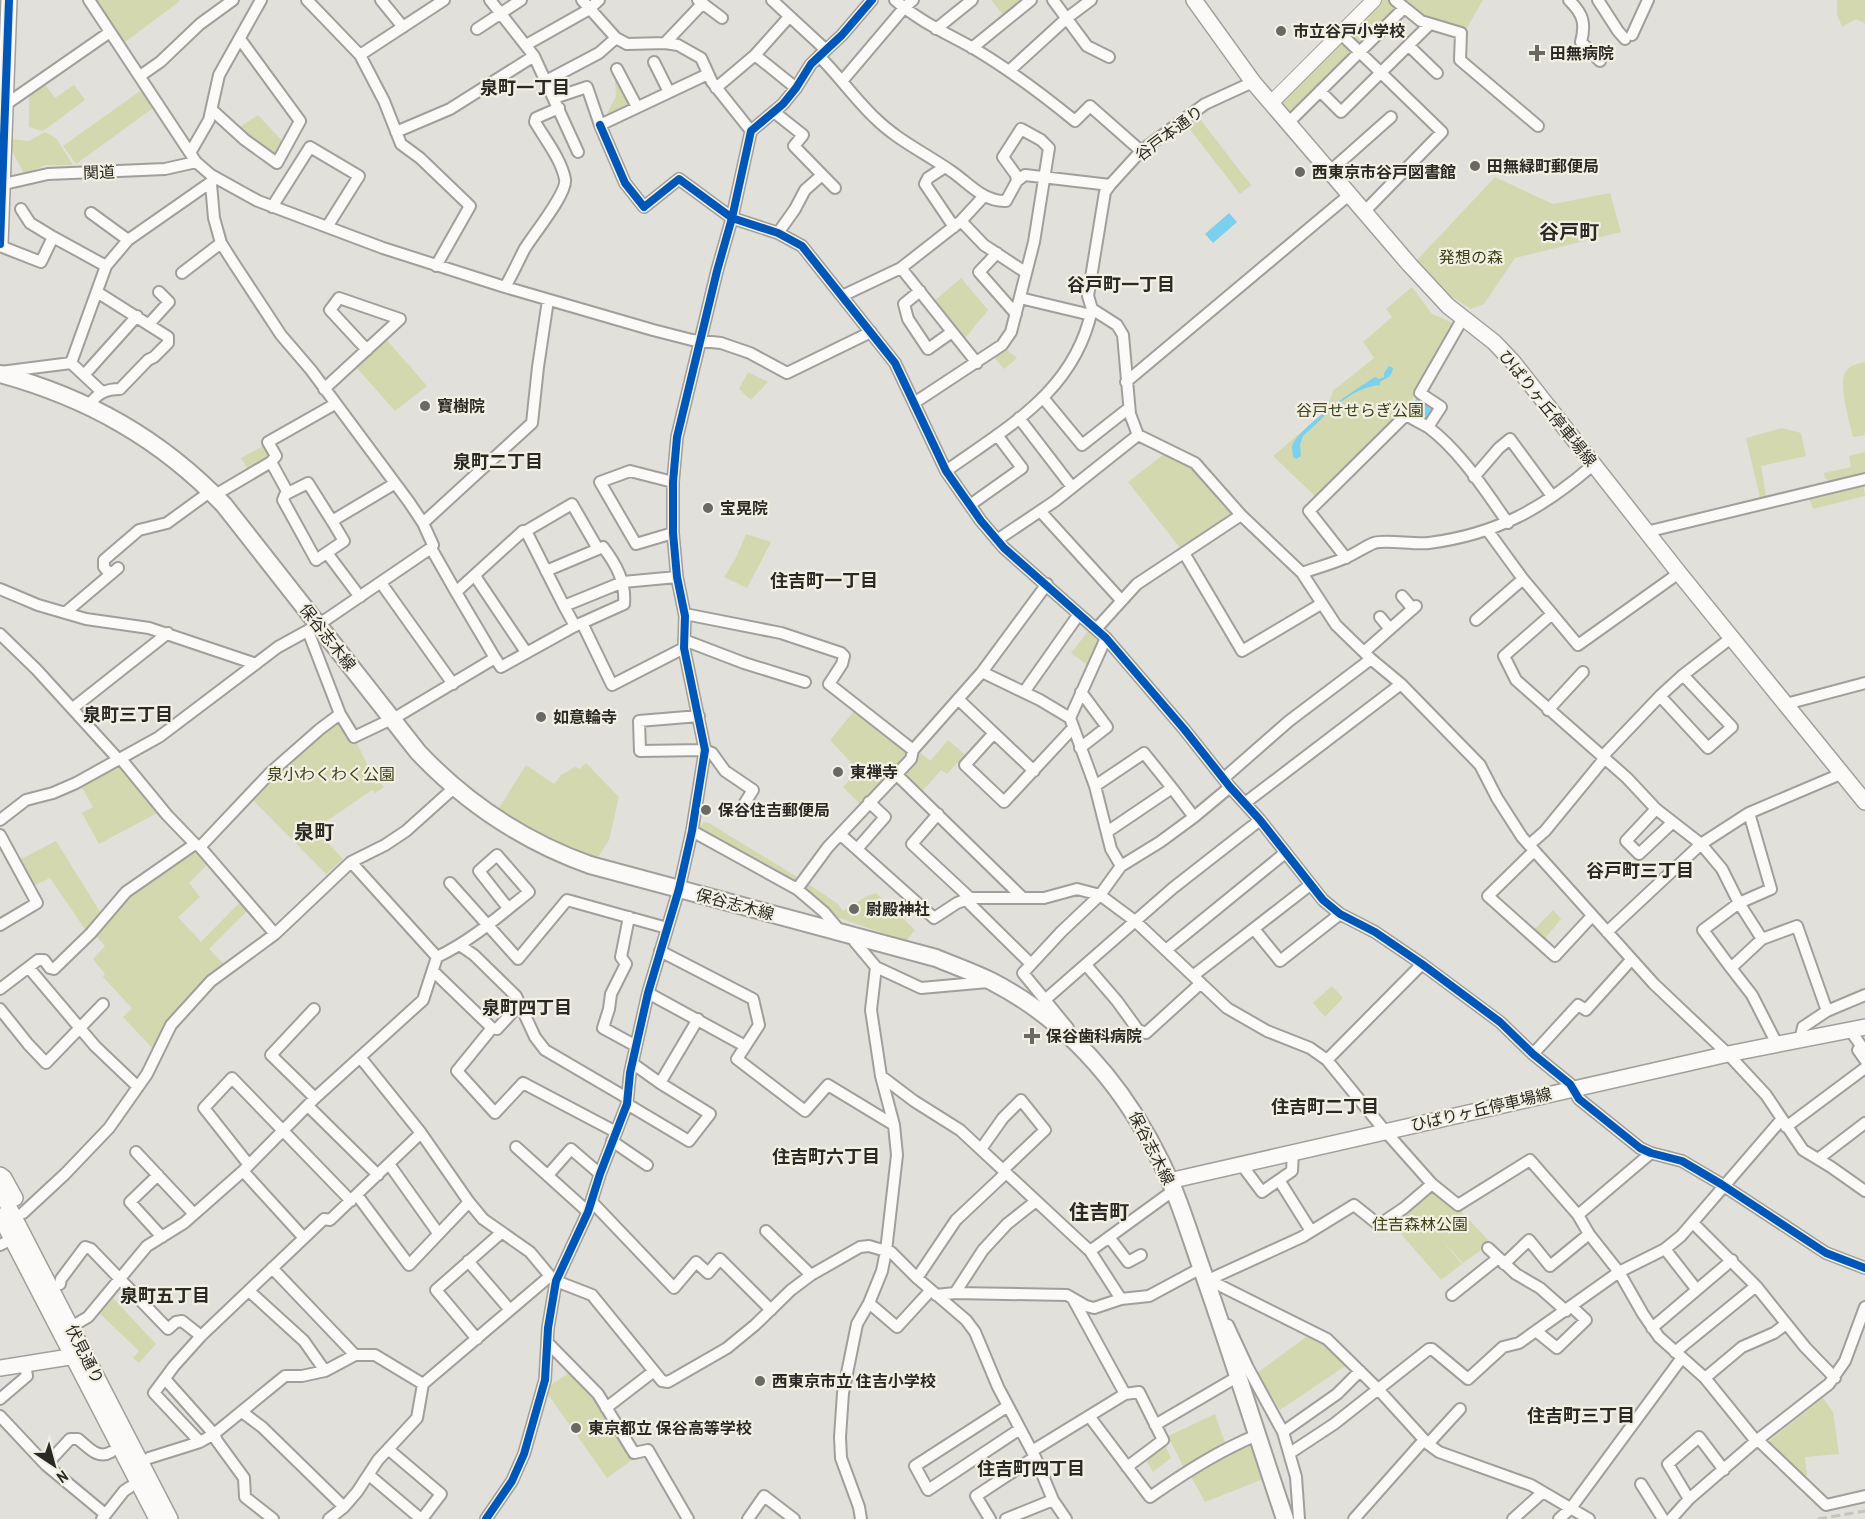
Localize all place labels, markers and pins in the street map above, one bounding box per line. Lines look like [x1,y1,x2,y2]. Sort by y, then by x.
place label: 市立谷戸小学校 [1293,20,1405,42]
marker: 市立谷戸小学校 [1274,24,1288,38]
place label: 田無病院 [1550,42,1614,64]
marker: 田無病院 [1528,44,1546,62]
place label: 田無緑町郵便局 [1487,155,1599,177]
marker: 田無緑町郵便局 [1468,159,1482,173]
place label: 西東京市谷戸図書館 [1312,161,1456,183]
marker: 西東京市谷戸図書館 [1293,165,1307,179]
place label: 寶樹院 [437,395,485,417]
marker: 寶樹院 [418,399,432,413]
place label: 宝晃院 [720,497,768,519]
marker: 宝晃院 [701,501,715,515]
place label: 如意輪寺 [553,706,617,728]
marker: 如意輪寺 [534,710,548,724]
place label: 東禅寺 [850,761,898,783]
marker: 東禅寺 [831,765,845,779]
place label: 保谷住吉郵便局 [718,799,830,821]
marker: 保谷住吉郵便局 [699,803,713,817]
place label: 尉殿神社 [866,898,930,920]
marker: 尉殿神社 [847,902,861,916]
place label: 保谷歯科病院 [1046,1025,1142,1047]
marker: 保谷歯科病院 [1023,1027,1041,1045]
place label: 西東京市立 住吉小学校 [772,1370,936,1392]
marker: 西東京市立 住吉小学校 [753,1374,767,1388]
place label: 東京都立 保谷高等学校 [588,1417,752,1439]
marker: 東京都立 保谷高等学校 [569,1421,583,1435]

